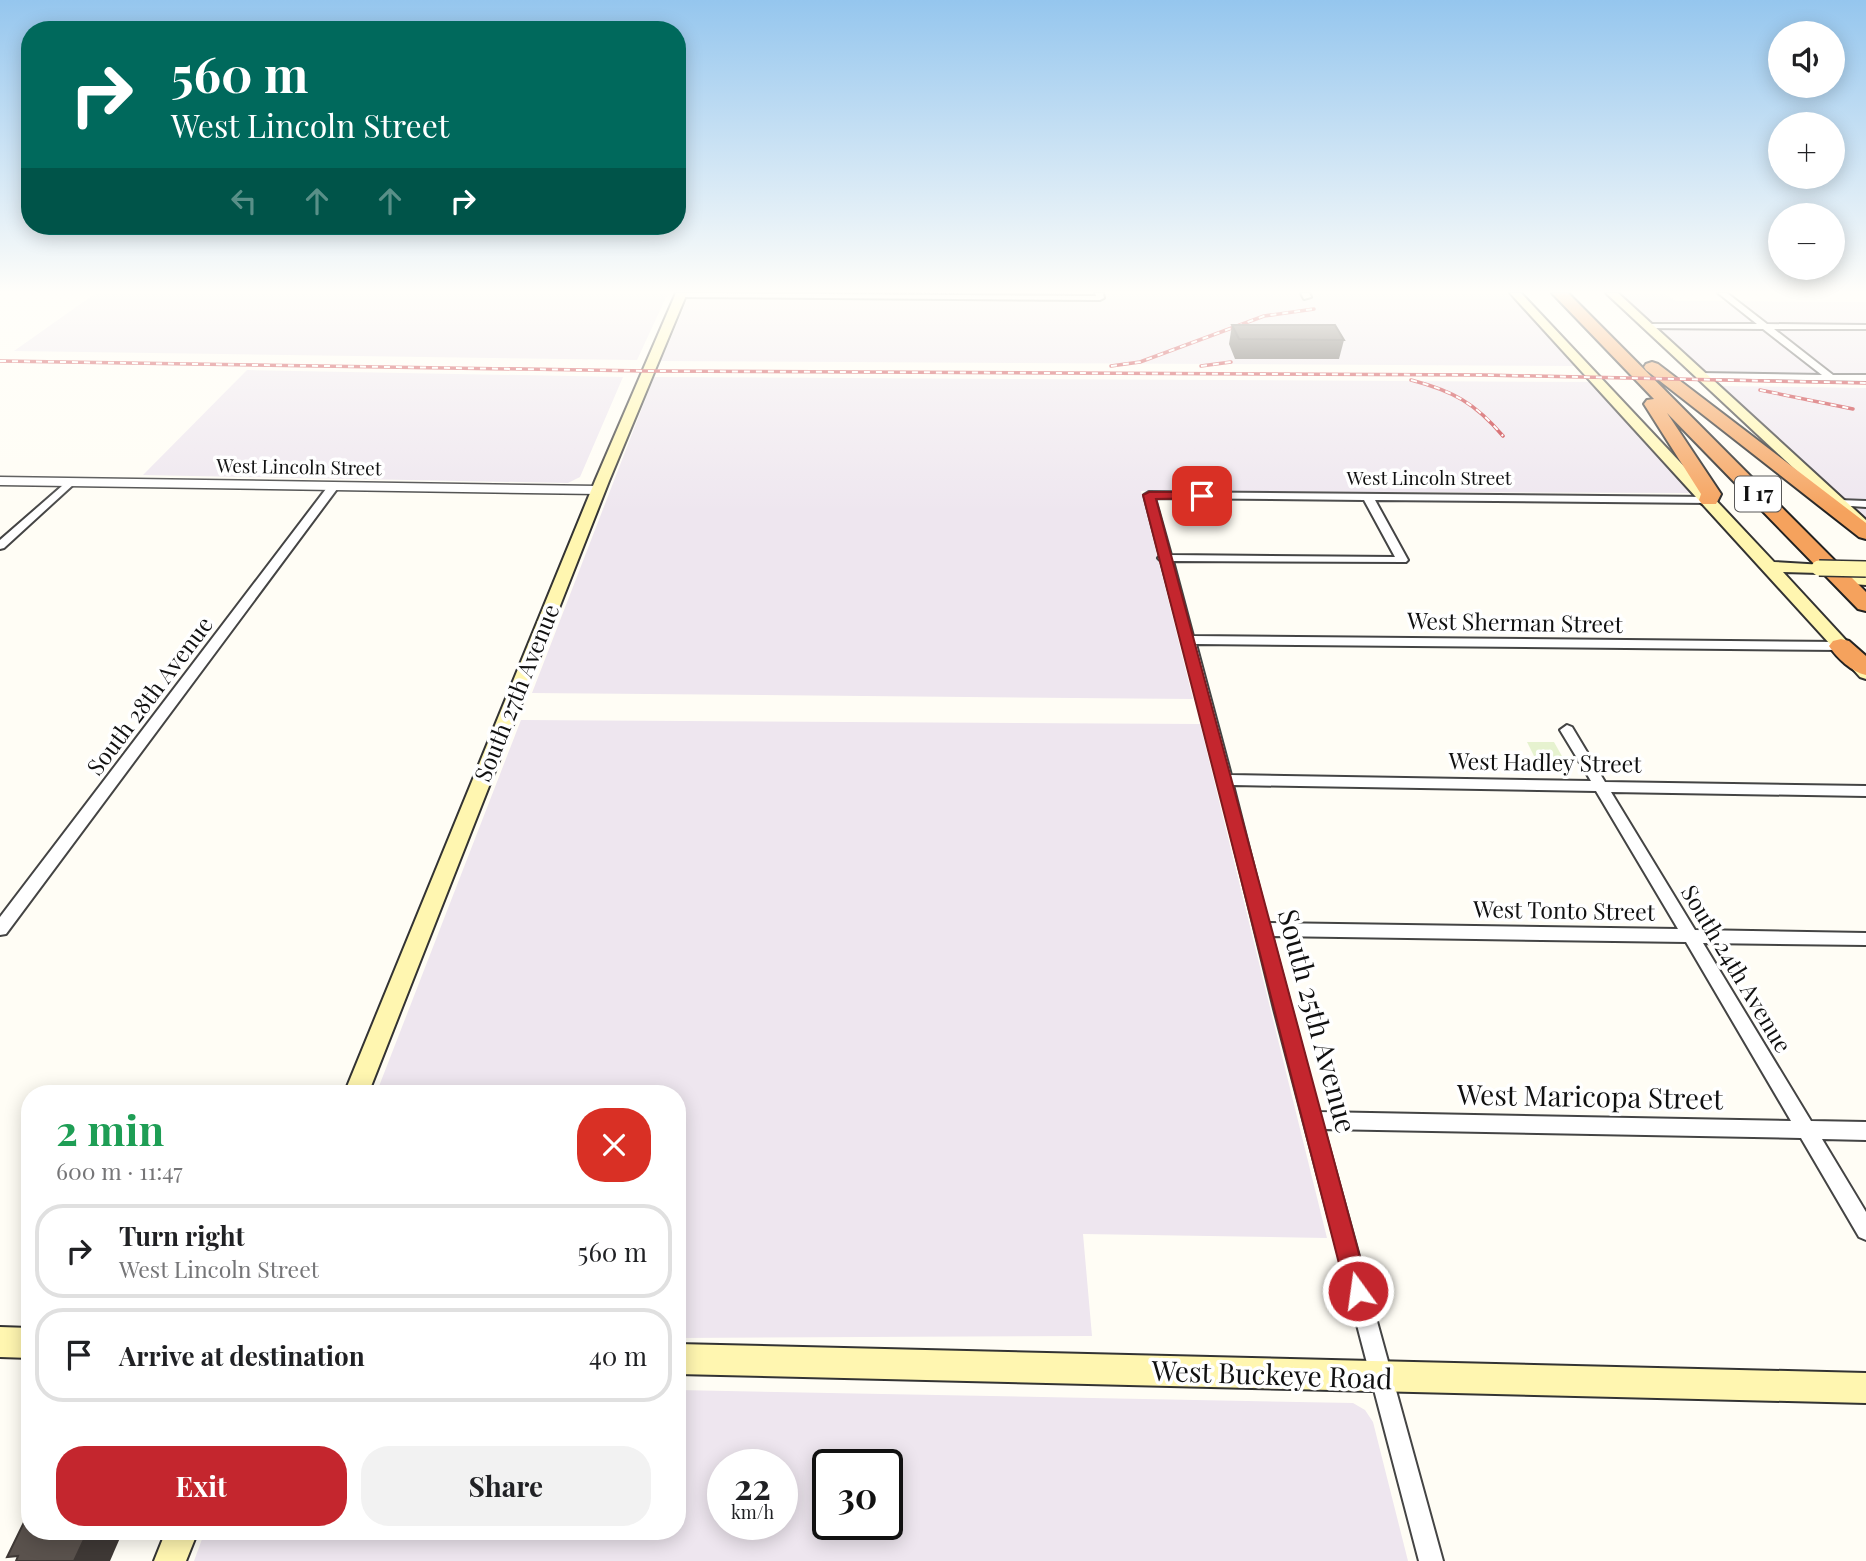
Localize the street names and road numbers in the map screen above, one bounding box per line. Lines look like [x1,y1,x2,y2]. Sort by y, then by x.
street label: West Lincoln Street [215,452,382,480]
street label: West Lincoln Street [1345,464,1512,490]
road number: I 17 [1735,476,1781,512]
street label: South 27th Avenue [466,599,565,786]
street label: West Sherman Street [1406,604,1624,639]
street label: South 28th Avenue [79,609,219,781]
street label: West Hadley Street [1447,744,1643,779]
street label: South 24th Avenue [1675,879,1800,1058]
street label: West Tonto Street [1472,892,1656,927]
street label: South 25th Avenue [1271,905,1366,1136]
street label: West Maricopa Street [1456,1075,1725,1116]
street label: West Buckeye Road [1150,1351,1393,1396]

